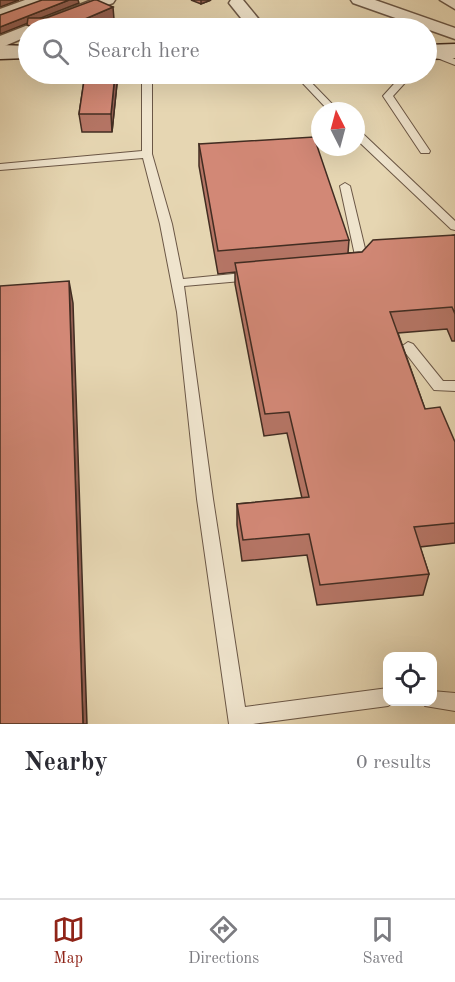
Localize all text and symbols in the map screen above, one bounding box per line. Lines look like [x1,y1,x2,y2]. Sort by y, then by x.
search box [18,18,437,84]
icon: search [39,35,72,68]
text: Search here [87,40,200,62]
north arrow [311,102,365,156]
map controls [383,652,437,706]
button: locate [383,652,437,706]
text: Nearby [24,750,108,776]
text: 0 results [356,753,431,773]
tab: Map [52,913,85,969]
tab: Directions [188,913,259,969]
tab: Saved [363,913,403,969]

